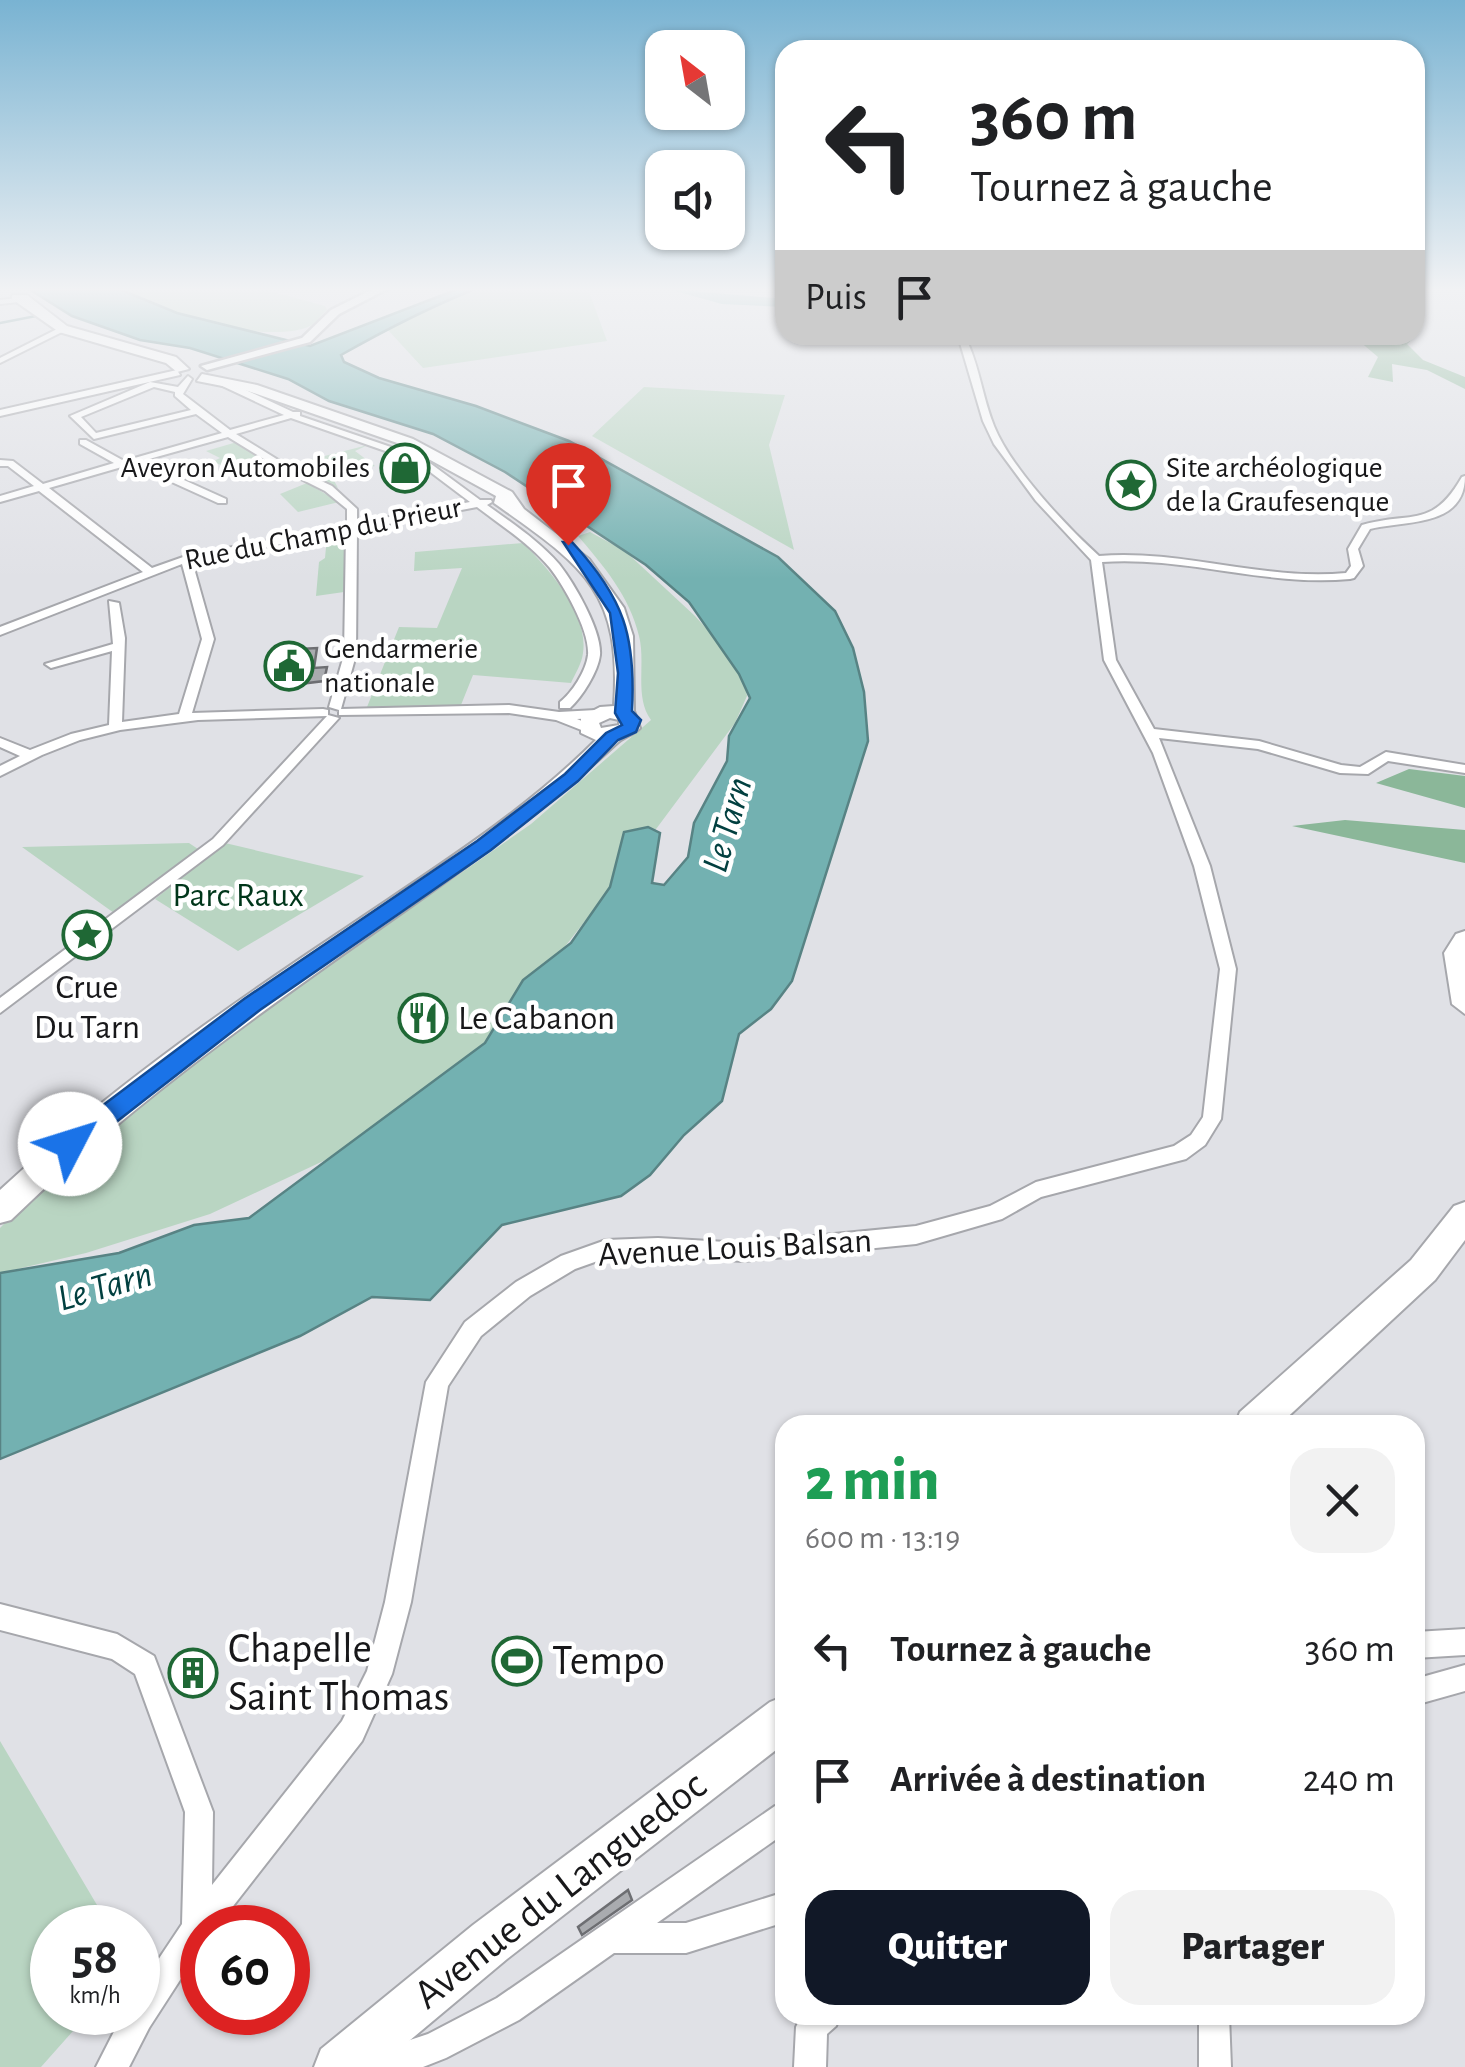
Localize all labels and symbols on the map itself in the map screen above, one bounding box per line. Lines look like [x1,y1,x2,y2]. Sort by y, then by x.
north arrow [645,30,745,130]
shop icon: Aveyron Automobiles [379,442,431,494]
pin [526,443,611,546]
place label: Aveyron Automobiles [120,453,370,483]
place label: Site archéologique de la Graufesenque [1166,453,1389,517]
place icon: Site archéologique de la Graufesenque [1105,459,1157,511]
street label: Rue du Champ du Prieur [182,492,464,576]
place label: Gendarmerie nationale [324,634,478,698]
public building icon: Gendarmerie nationale [263,640,315,692]
water label: Le Tarn [696,773,760,877]
park label: Parc Raux [172,878,304,913]
place icon: Crue Du Tarn [61,909,113,961]
place label: Crue Du Tarn [34,970,140,1045]
restaurant icon: Le Cabanon [397,992,449,1044]
place label: Le Cabanon [458,1001,615,1036]
position arrow [18,1092,122,1196]
street label: Avenue Louis Balsan [597,1223,873,1273]
water label: Le Tarn [53,1255,157,1319]
place label: Chapelle Saint Thomas [228,1628,449,1718]
sports icon: Tempo [491,1635,543,1687]
place label: Tempo [552,1640,665,1682]
building icon: Chapelle Saint Thomas [167,1647,219,1699]
street label: Avenue du Languedoc [406,1763,714,2017]
speed limit sign: 60 [180,1905,310,2035]

